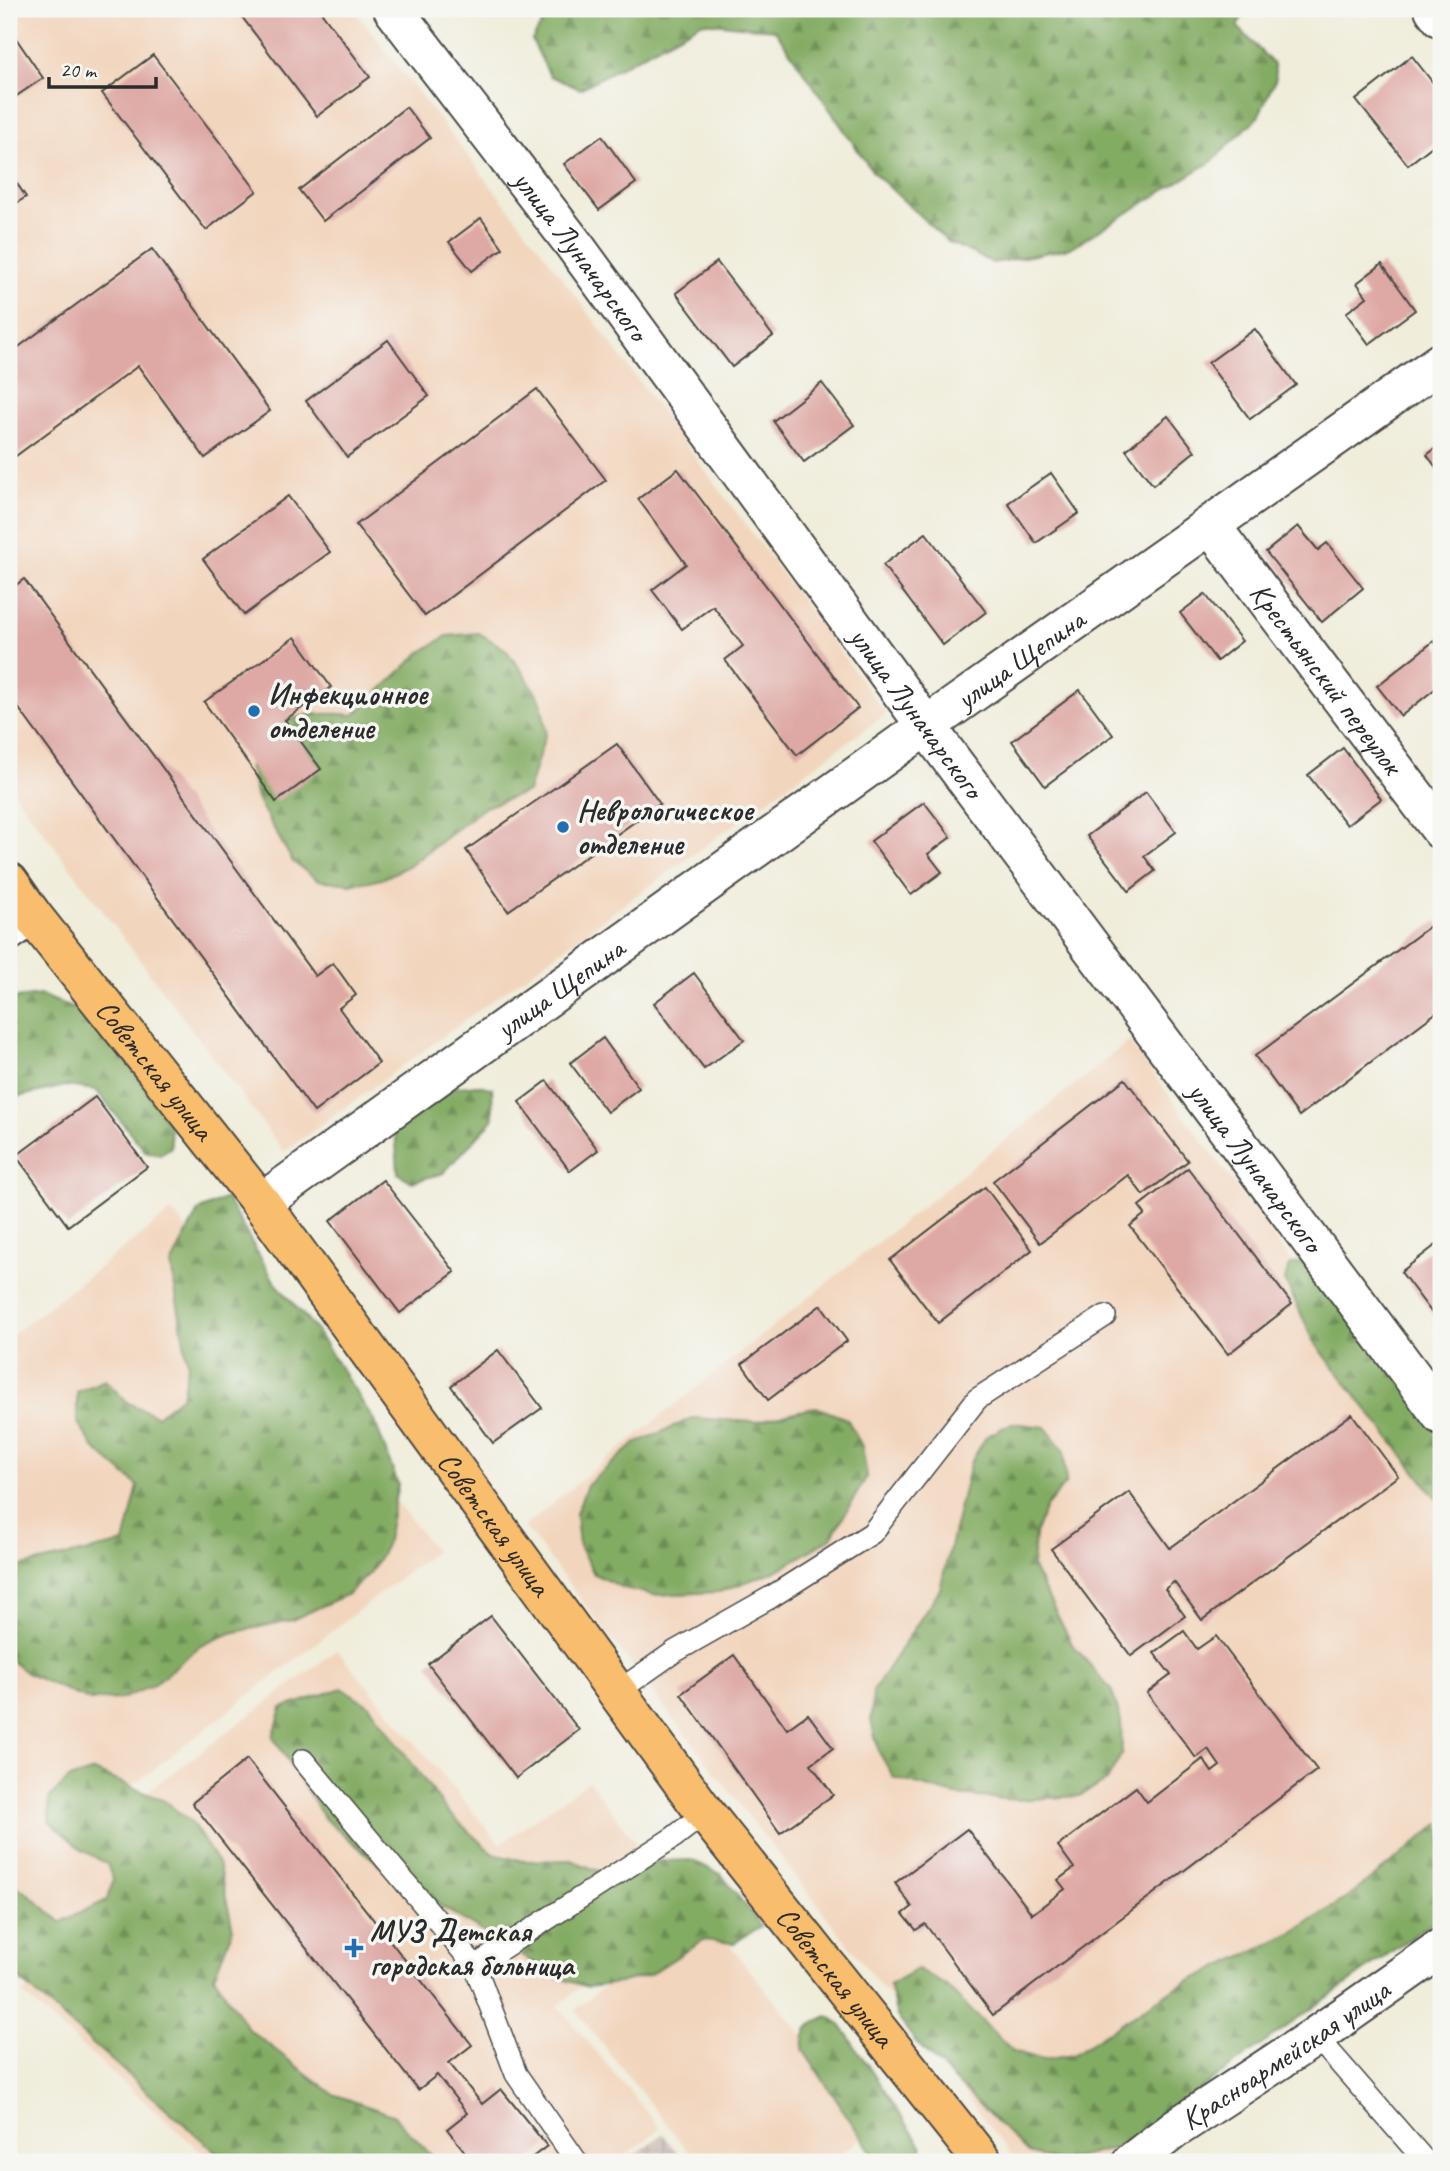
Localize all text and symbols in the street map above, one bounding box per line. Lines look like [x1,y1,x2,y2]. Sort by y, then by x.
scale bar [49,46,156,90]
text: 20 m [60,57,98,83]
street label: улица Луначарского [504,161,659,351]
street label: Крестьянский переулок [1241,575,1413,784]
street label: улица Щепина [947,599,1095,719]
street label: улица Луначарского [840,618,994,808]
place label: Инфекционное отделение [268,675,430,747]
marker: Инфекционное отделение [246,703,262,719]
place label: Неврологическое отделение [577,791,755,863]
marker: Неврологическое отделение [555,819,571,835]
street label: улица Щепина [487,928,634,1049]
street label: Советская улица [88,992,224,1149]
street label: улица Луначарского [1178,1073,1334,1262]
street label: Советская улица [429,1444,561,1605]
street label: Советская улица [768,1899,904,2056]
place label: МУЗ Детская городская больница [370,1912,576,1984]
marker: МУЗ Детская городская больница [344,1938,364,1958]
street label: Красноармейская улица [1174,1970,1399,2139]

